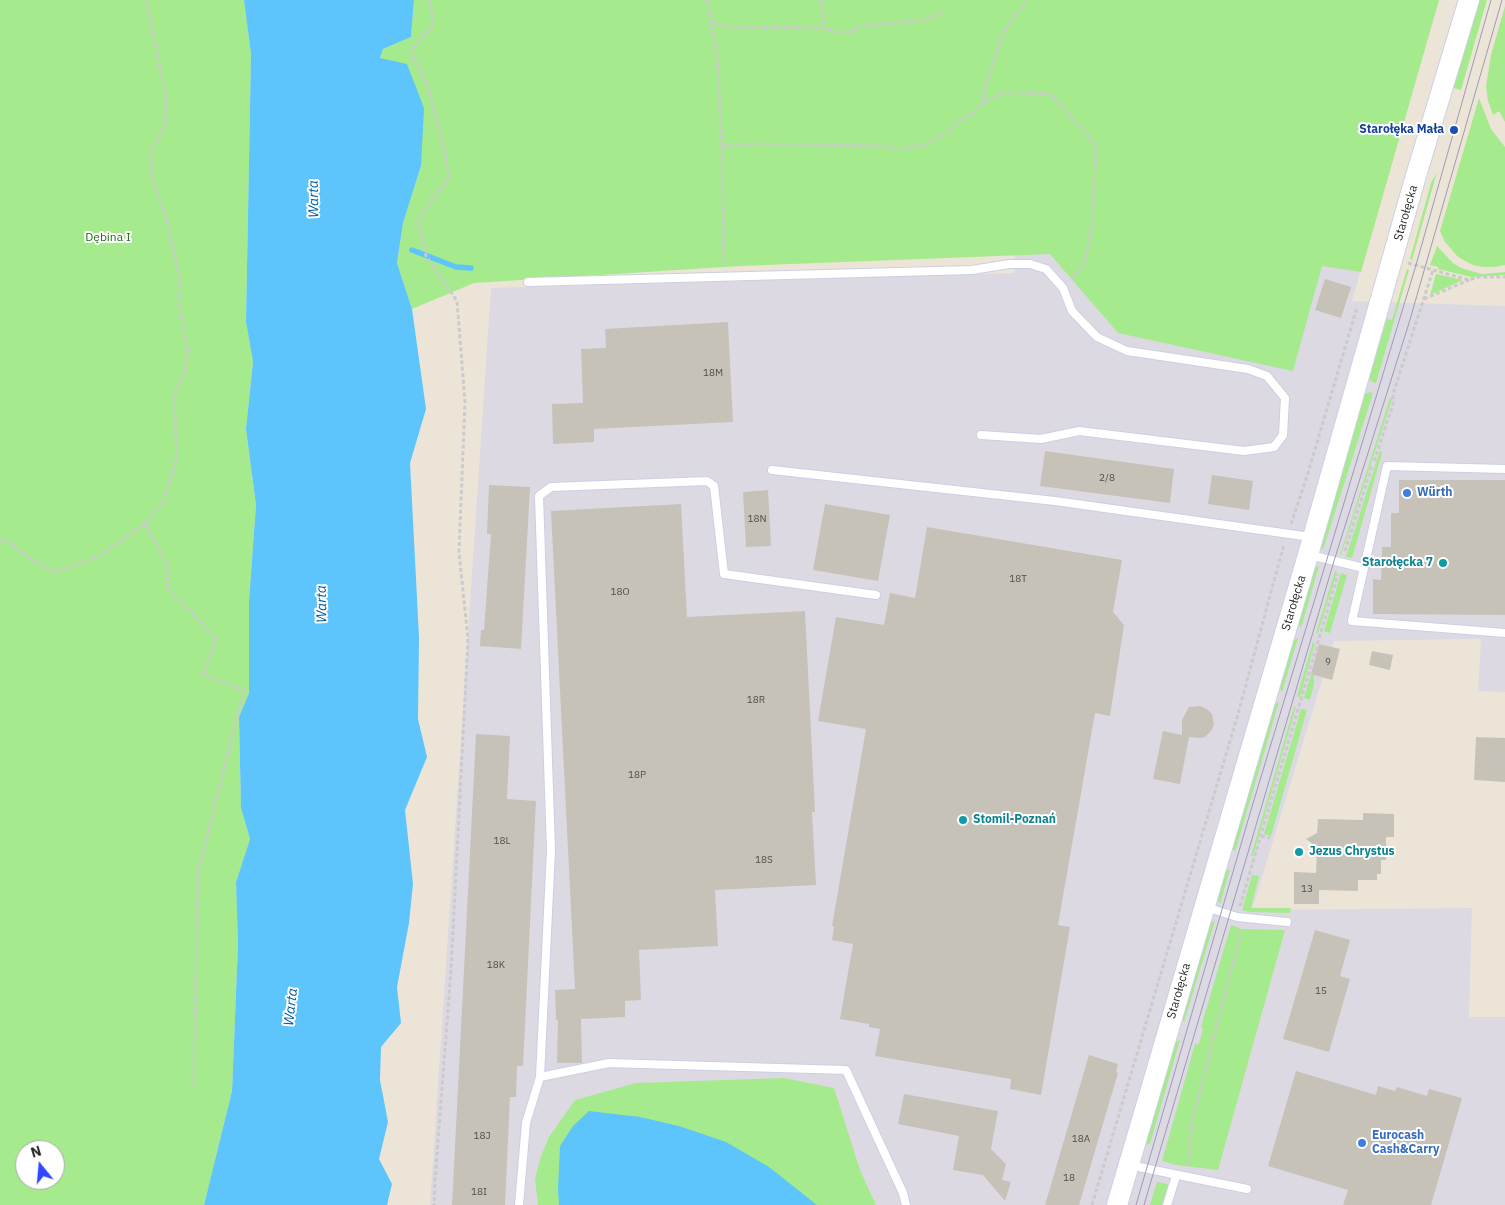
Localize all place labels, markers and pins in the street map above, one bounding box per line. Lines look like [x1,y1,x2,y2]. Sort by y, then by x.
place label: Starołęka Mała [1359,123,1444,137]
marker: Starołęka Mała [1448,124,1460,136]
place label: Würth [1417,486,1452,500]
marker: Würth [1401,487,1413,499]
place label: Starołęcka 7 [1362,556,1433,570]
marker: Starołęcka 7 [1437,557,1449,569]
place label: Stomil-Poznań [973,813,1056,827]
marker: Stomil-Poznań [957,814,969,826]
place label: Jezus Chrystus [1309,845,1395,859]
marker: Jezus Chrystus [1293,846,1305,858]
place label: Eurocash Cash&Carry [1372,1129,1439,1157]
marker: Eurocash Cash&Carry [1356,1137,1368,1149]

